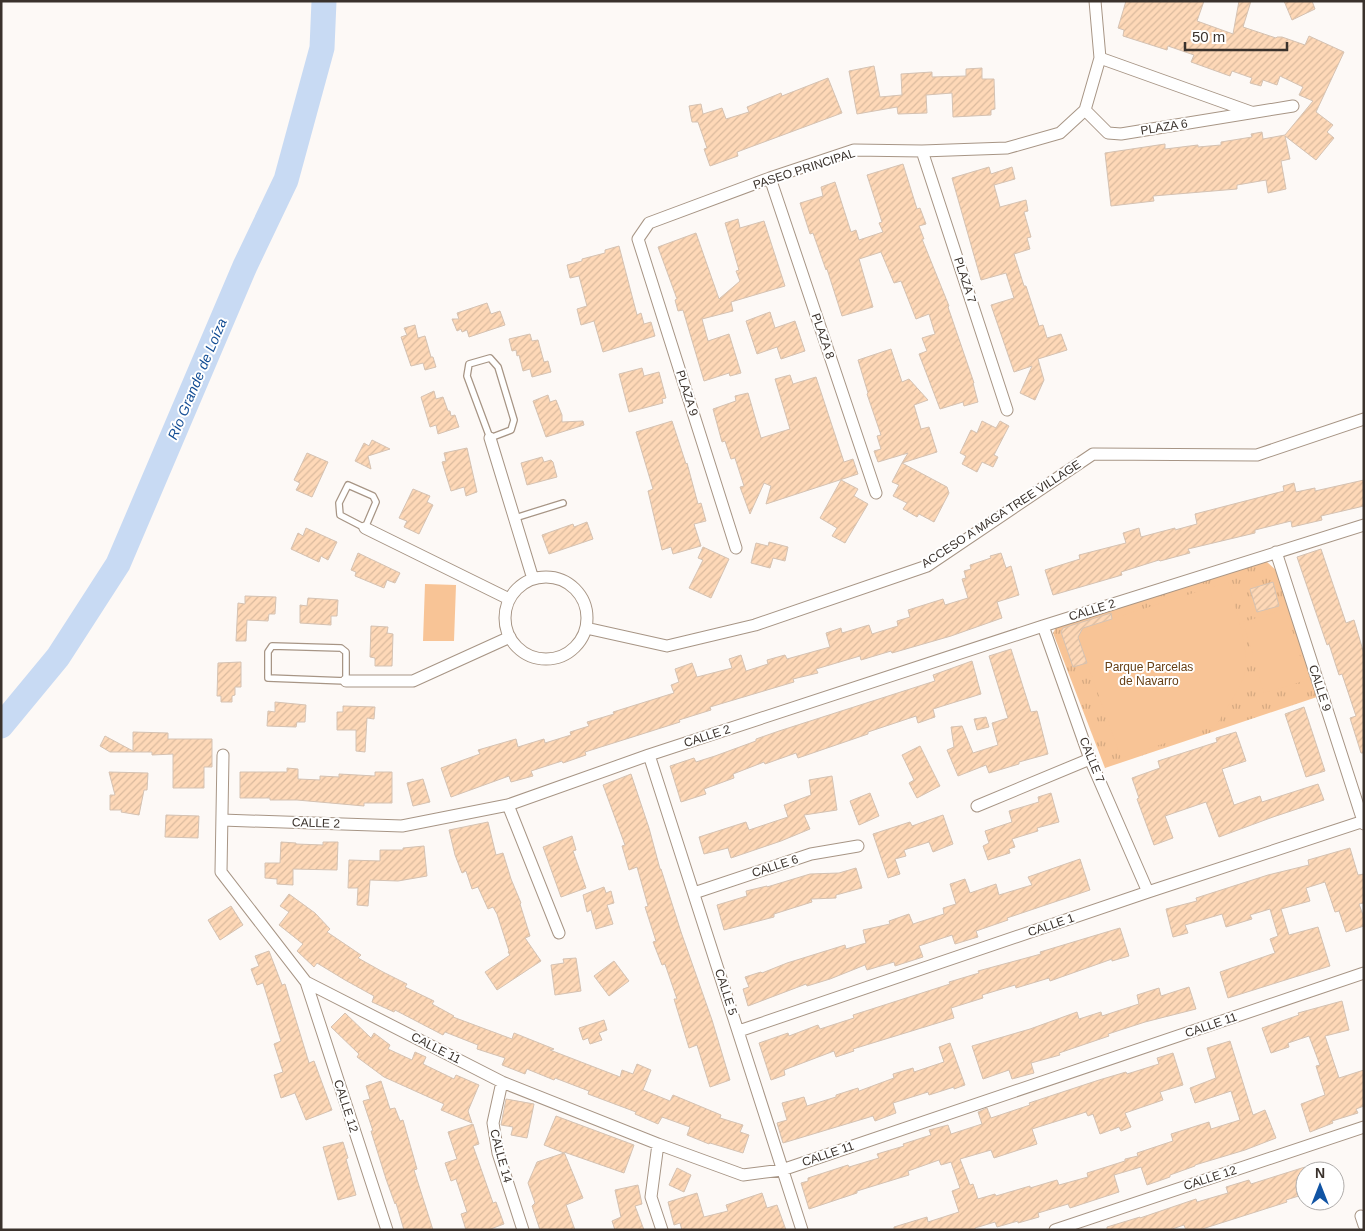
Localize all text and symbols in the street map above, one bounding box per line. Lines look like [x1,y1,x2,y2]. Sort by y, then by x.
scale bar [1185,20,1288,52]
text: 50 m [1192,28,1225,45]
street label: PLAZA 6 [1140,116,1189,138]
street label: PASEO PRINCIPAL [751,146,857,192]
street label: PLAZA 7 [951,255,979,305]
street label: PLAZA 8 [809,311,837,361]
water label: Río Grande de Loíza [164,316,230,442]
street label: PLAZA 9 [673,368,701,418]
street label: ACCESO A MAGA TREE VILLAGE [919,457,1083,571]
street label: CALLE 2 [1067,596,1117,624]
park label: Parque Parcelas de Navarro [1105,660,1193,688]
street label: CALLE 9 [1306,663,1334,713]
street label: CALLE 2 [682,722,732,750]
street label: CALLE 7 [1077,735,1108,785]
street label: CALLE 2 [292,815,341,831]
street label: CALLE 6 [750,852,800,880]
street label: CALLE 1 [1026,910,1076,939]
street label: CALLE 5 [712,967,740,1017]
street label: CALLE 11 [1183,1010,1239,1040]
street label: CALLE 11 [409,1030,463,1067]
street label: CALLE 12 [331,1078,361,1134]
street label: CALLE 14 [487,1128,515,1185]
street label: CALLE 11 [800,1139,856,1169]
north arrow [1295,1161,1345,1211]
street label: CALLE 12 [1182,1163,1238,1193]
text: N [1315,1165,1325,1181]

